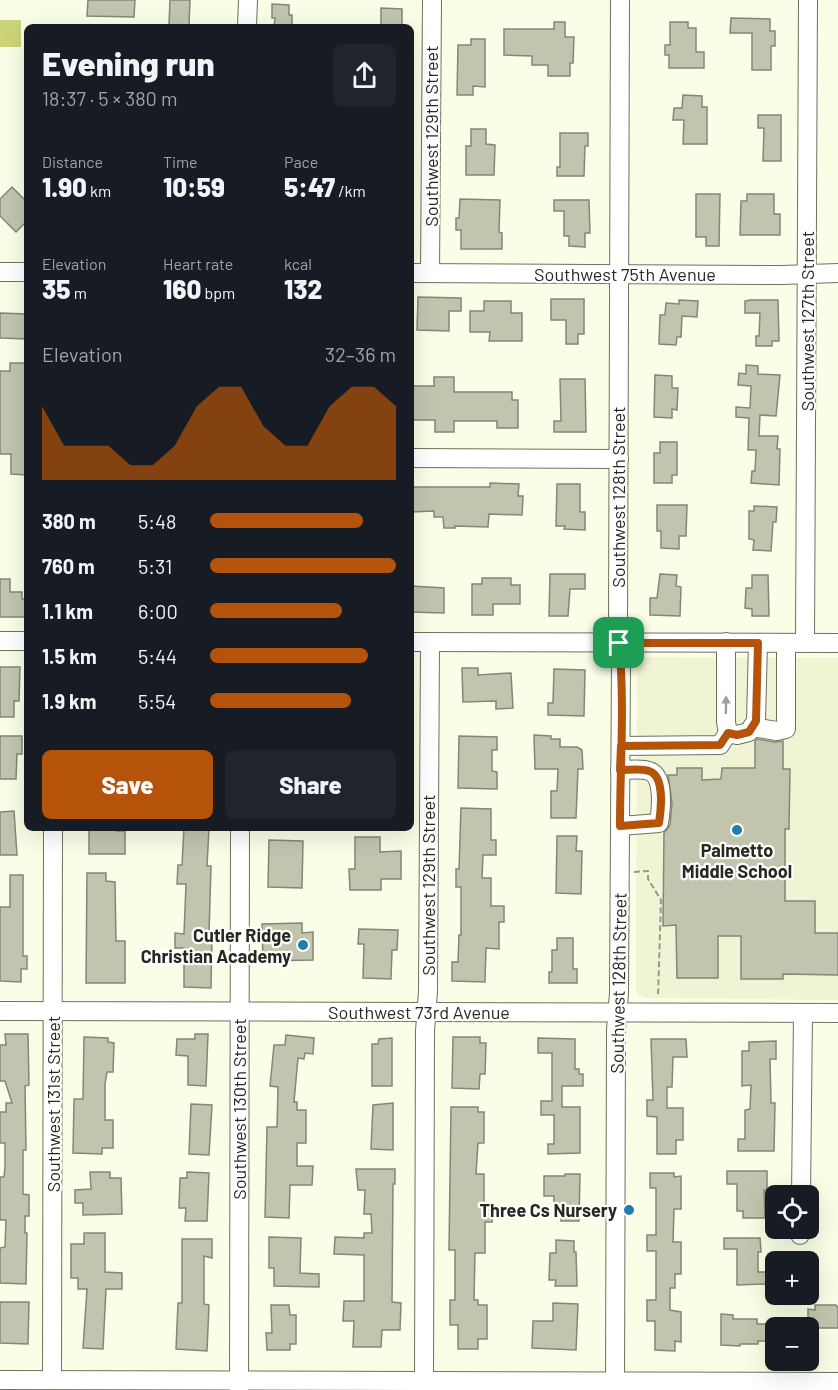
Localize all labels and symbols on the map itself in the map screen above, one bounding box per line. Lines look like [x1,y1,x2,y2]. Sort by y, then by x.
street label: Southwest 129th Street [420,45,442,227]
street label: Southwest 127th Street [796,231,818,411]
street label: Southwest 75th Avenue [534,263,716,285]
street label: Southwest 128th Street [607,406,629,588]
pin [593,617,644,668]
one-way arrow [721,695,731,714]
street label: Southwest 129th Street [417,794,439,976]
marker: Palmetto Middle School [730,823,744,837]
place label: Palmetto Middle School [682,839,792,882]
street label: Southwest 128th Street [605,892,631,1074]
place label: Cutler Ridge Christian Academy [141,924,291,967]
marker: Cutler Ridge Christian Academy [296,938,310,952]
street label: Southwest 73rd Avenue [328,1001,510,1023]
street label: Southwest 131st Street [42,1016,64,1192]
street label: Southwest 130th Street [228,1018,250,1200]
place label: Three Cs Nursery [480,1199,617,1221]
marker: Three Cs Nursery [622,1203,636,1217]

